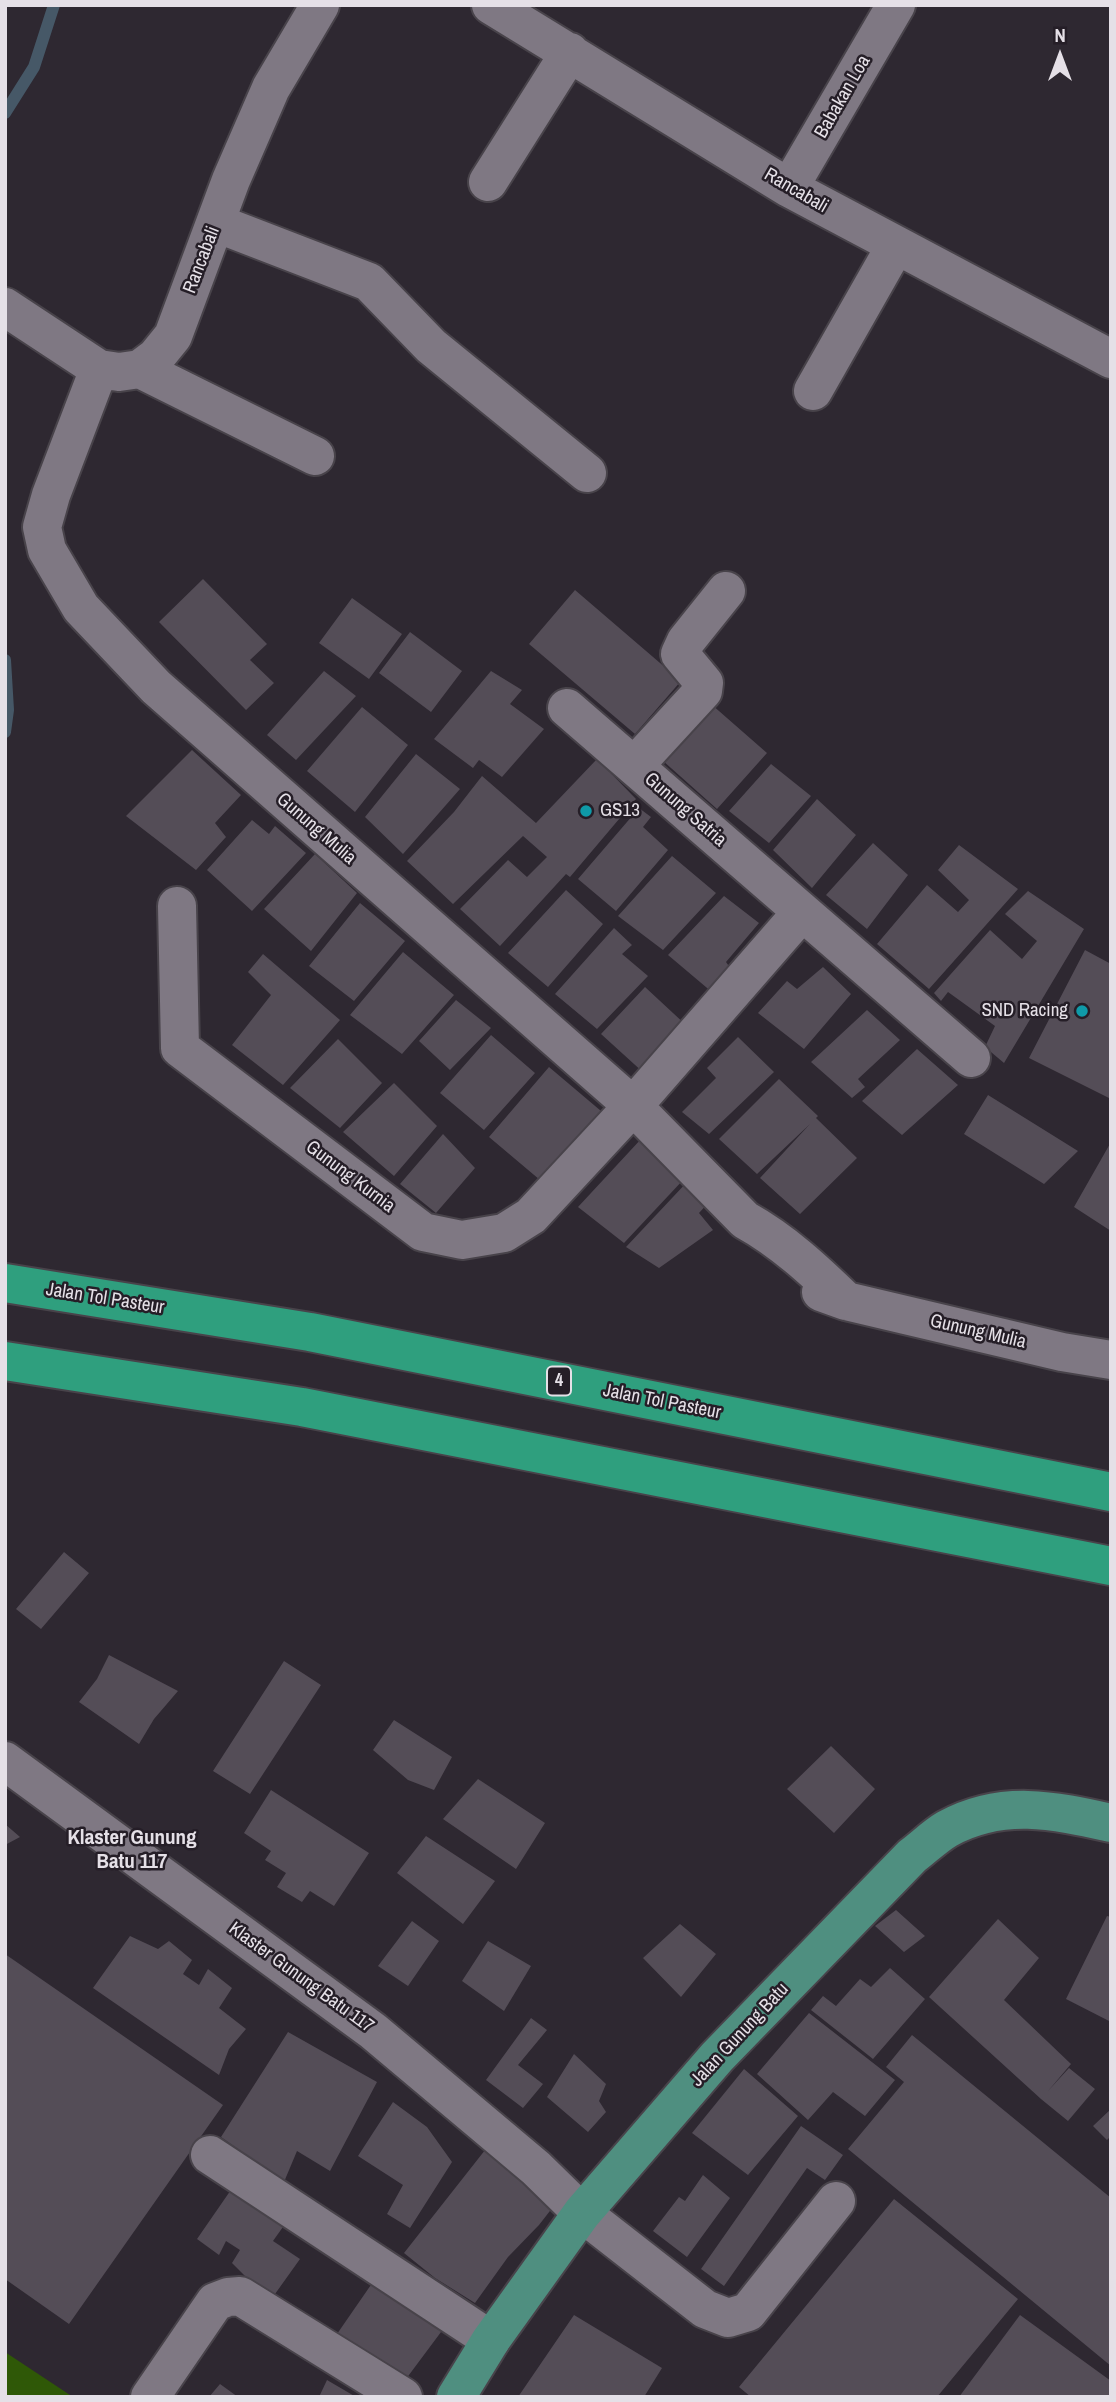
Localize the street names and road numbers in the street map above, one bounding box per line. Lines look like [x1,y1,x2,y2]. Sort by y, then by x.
street label: Babakan Loa [810,52,876,142]
street label: Rancabali [760,164,832,218]
street label: Rancabali [179,223,225,297]
street label: Gunung Satria [639,768,731,852]
street label: Gunung Mulia [272,788,360,870]
street label: Gunung Kurnia [301,1136,399,1218]
street label: Jalan Tol Pasteur [44,1278,166,1320]
street label: Gunung Mulia [928,1310,1028,1354]
road number: 4 [547,1366,571,1396]
street label: Jalan Tol Pasteur [601,1379,723,1425]
street label: Klaster Gunung Batu 117 [224,1918,378,2038]
street label: Jalan Gunung Batu [686,1978,794,2092]

